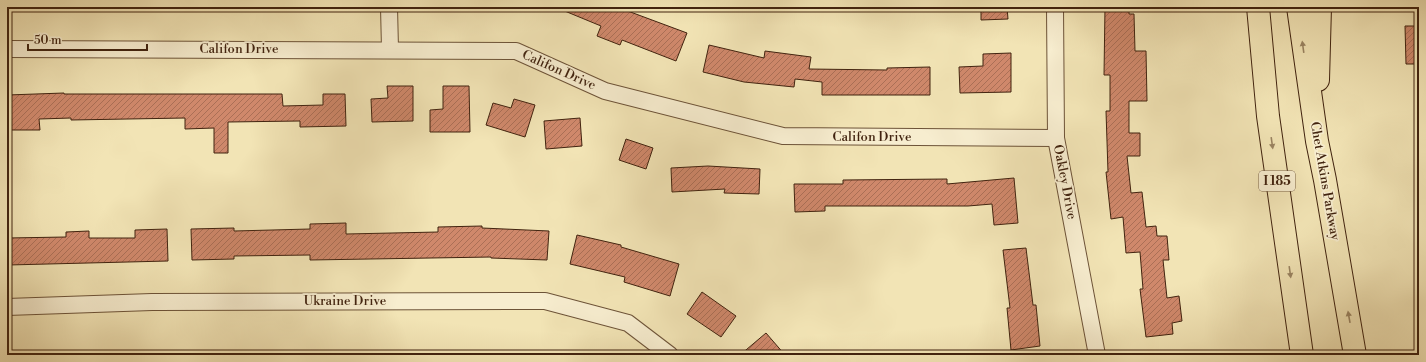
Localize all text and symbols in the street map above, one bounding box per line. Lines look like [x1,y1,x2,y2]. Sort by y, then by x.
scale bar [28,26,147,52]
text: 50 m [34,33,62,48]
street label: Califon Drive [200,41,279,57]
one-way arrow [1300,41,1306,53]
street label: Califon Drive [520,47,599,94]
street label: Chet Atkins Parkway [1307,120,1343,242]
street label: Califon Drive [833,129,912,145]
one-way arrow [1269,137,1275,149]
street label: Oakley Drive [1050,143,1080,221]
road number: I 185 [1259,171,1295,191]
one-way arrow [1287,266,1293,278]
street label: Ukraine Drive [304,293,387,309]
one-way arrow [1345,310,1351,323]

